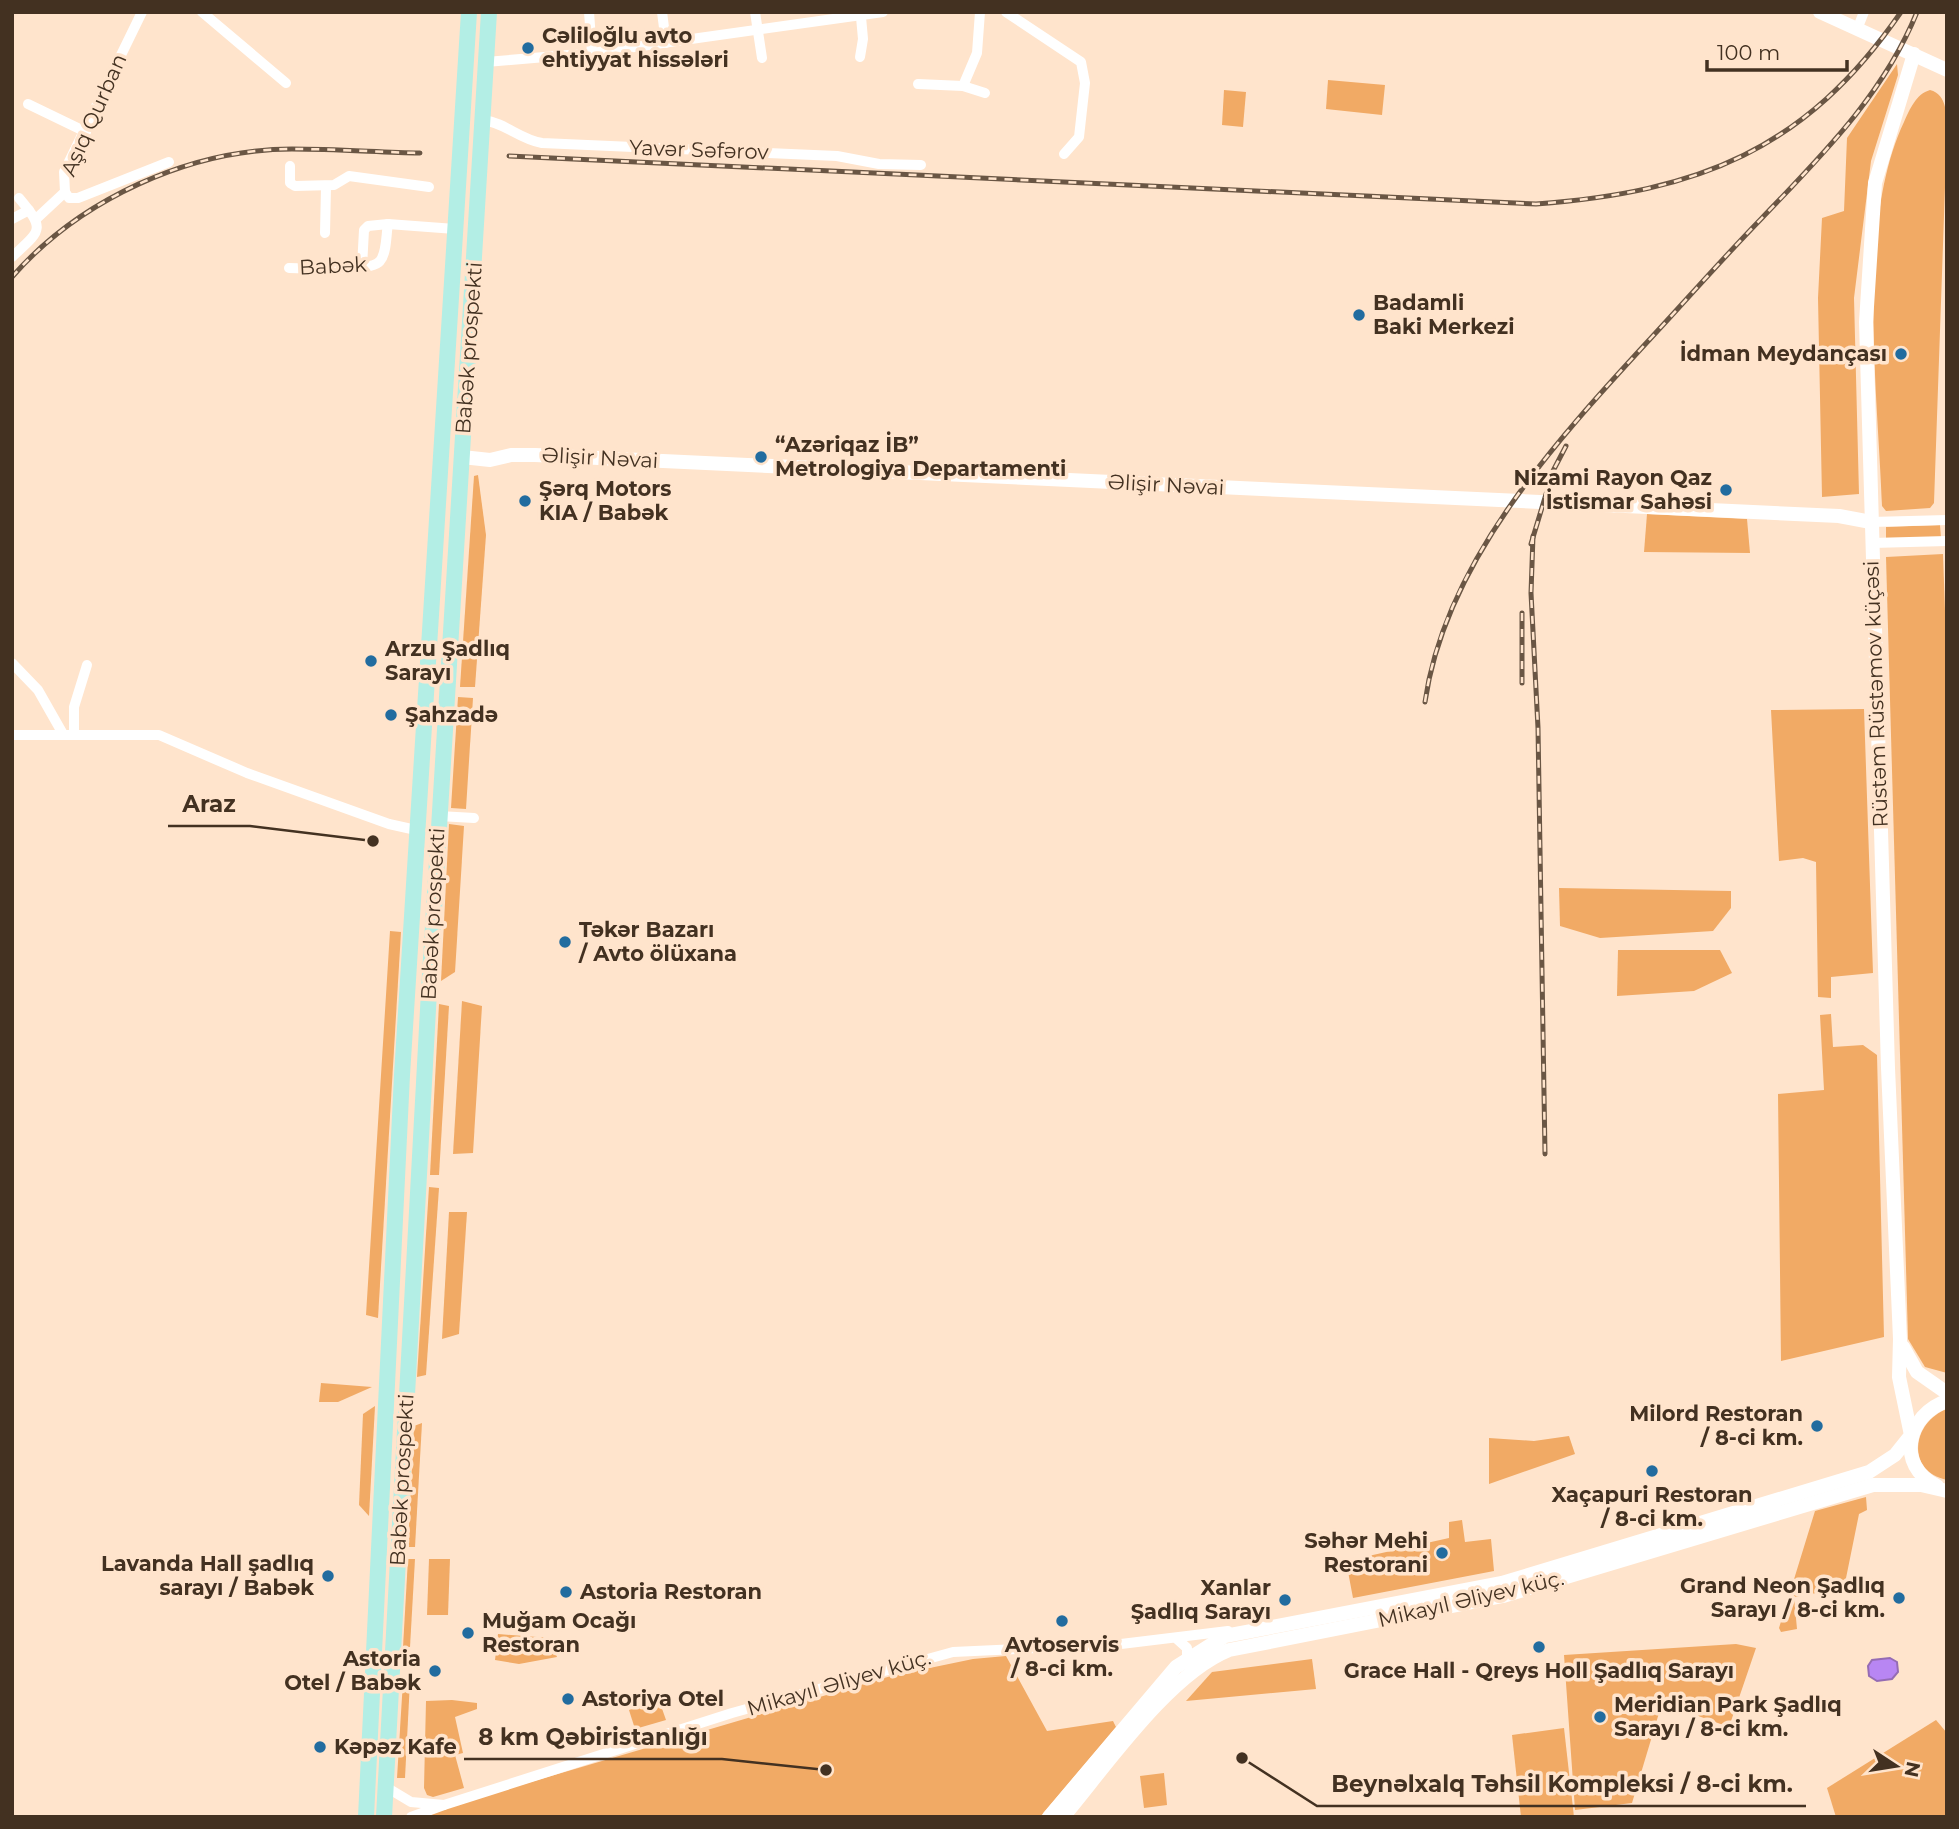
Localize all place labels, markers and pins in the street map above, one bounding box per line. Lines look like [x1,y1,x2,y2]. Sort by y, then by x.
place label: Cəliloğlu avto ehtiyyat hissələri [542,23,729,72]
marker: Cəliloğlu avto ehtiyyat hissələri [520,40,536,56]
place label: Badamli Baki Merkezi [1373,290,1514,339]
marker: Badamli Baki Merkezi [1351,307,1367,323]
place label: İdman Meydançası [1680,340,1887,366]
marker: İdman Meydançası [1893,346,1909,362]
place label: “Azəriqaz İB” Metrologiya Departamenti [775,431,1066,481]
marker: “Azəriqaz İB” Metrologiya Departamenti [753,449,769,465]
place label: Nizami Rayon Qaz İstismar Sahəsi [1513,465,1712,514]
place label: Şərq Motors KIA / Babək [539,476,672,525]
marker: Nizami Rayon Qaz İstismar Sahəsi [1718,482,1734,498]
marker: Şərq Motors KIA / Babək [517,493,533,509]
place label: Arzu Şadlıq Sarayı [384,636,510,685]
marker: Arzu Şadlıq Sarayı [363,653,379,669]
place label: Şahzadə [405,702,498,727]
marker: Şahzadə [383,707,399,723]
callout: Araz [168,782,250,826]
place label: Təkər Bazarı / Avto ölüxana [578,917,737,966]
marker: Təkər Bazarı / Avto ölüxana [557,934,573,950]
place label: Milord Restoran / 8-ci km. [1629,1401,1803,1450]
marker: Milord Restoran / 8-ci km. [1809,1418,1825,1434]
marker: Xaçapuri Restoran / 8-ci km. [1644,1463,1660,1479]
place label: Xaçapuri Restoran / 8-ci km. [1551,1482,1753,1531]
place label: Səhər Mehi Restorani [1304,1528,1428,1577]
marker: Səhər Mehi Restorani [1434,1545,1450,1561]
place label: Lavanda Hall şadlıq sarayı / Babək [101,1551,314,1600]
marker: Lavanda Hall şadlıq sarayı / Babək [320,1568,336,1584]
place label: Grand Neon Şadlıq Sarayı / 8-ci km. [1680,1573,1885,1622]
place label: Xanlar Şadlıq Sarayı [1131,1575,1271,1624]
place label: Astoria Restoran [579,1579,762,1604]
marker: Astoria Restoran [558,1584,574,1600]
marker: Grand Neon Şadlıq Sarayı / 8-ci km. [1891,1590,1907,1606]
marker: Xanlar Şadlıq Sarayı [1277,1592,1293,1608]
place label: Muğam Ocağı Restoran [482,1608,636,1657]
marker: Avtoservis / 8-ci km. [1054,1613,1070,1629]
marker: Muğam Ocağı Restoran [460,1625,476,1641]
place label: Avtoservis / 8-ci km. [1004,1632,1119,1681]
marker: Grace Hall - Qreys Holl Şadlıq Sarayı [1531,1639,1547,1655]
place label: Astoria Otel / Babək [284,1646,421,1695]
place label: Grace Hall - Qreys Holl Şadlıq Sarayı [1344,1658,1734,1683]
marker: Astoria Otel / Babək [427,1663,443,1679]
place label: Astoriya Otel [581,1686,724,1711]
marker: Astoriya Otel [560,1691,576,1707]
place label: Meridian Park Şadlıq Sarayı / 8-ci km. [1614,1692,1842,1741]
marker: Meridian Park Şadlıq Sarayı / 8-ci km. [1592,1709,1608,1725]
callout: 8 km Qəbiristanlığı [464,1715,722,1759]
place label: Kəpəz Kafe [334,1734,457,1759]
marker: Kəpəz Kafe [312,1739,328,1755]
callout: Beynəlxalq Təhsil Kompleksi / 8-ci km. [1317,1762,1806,1806]

